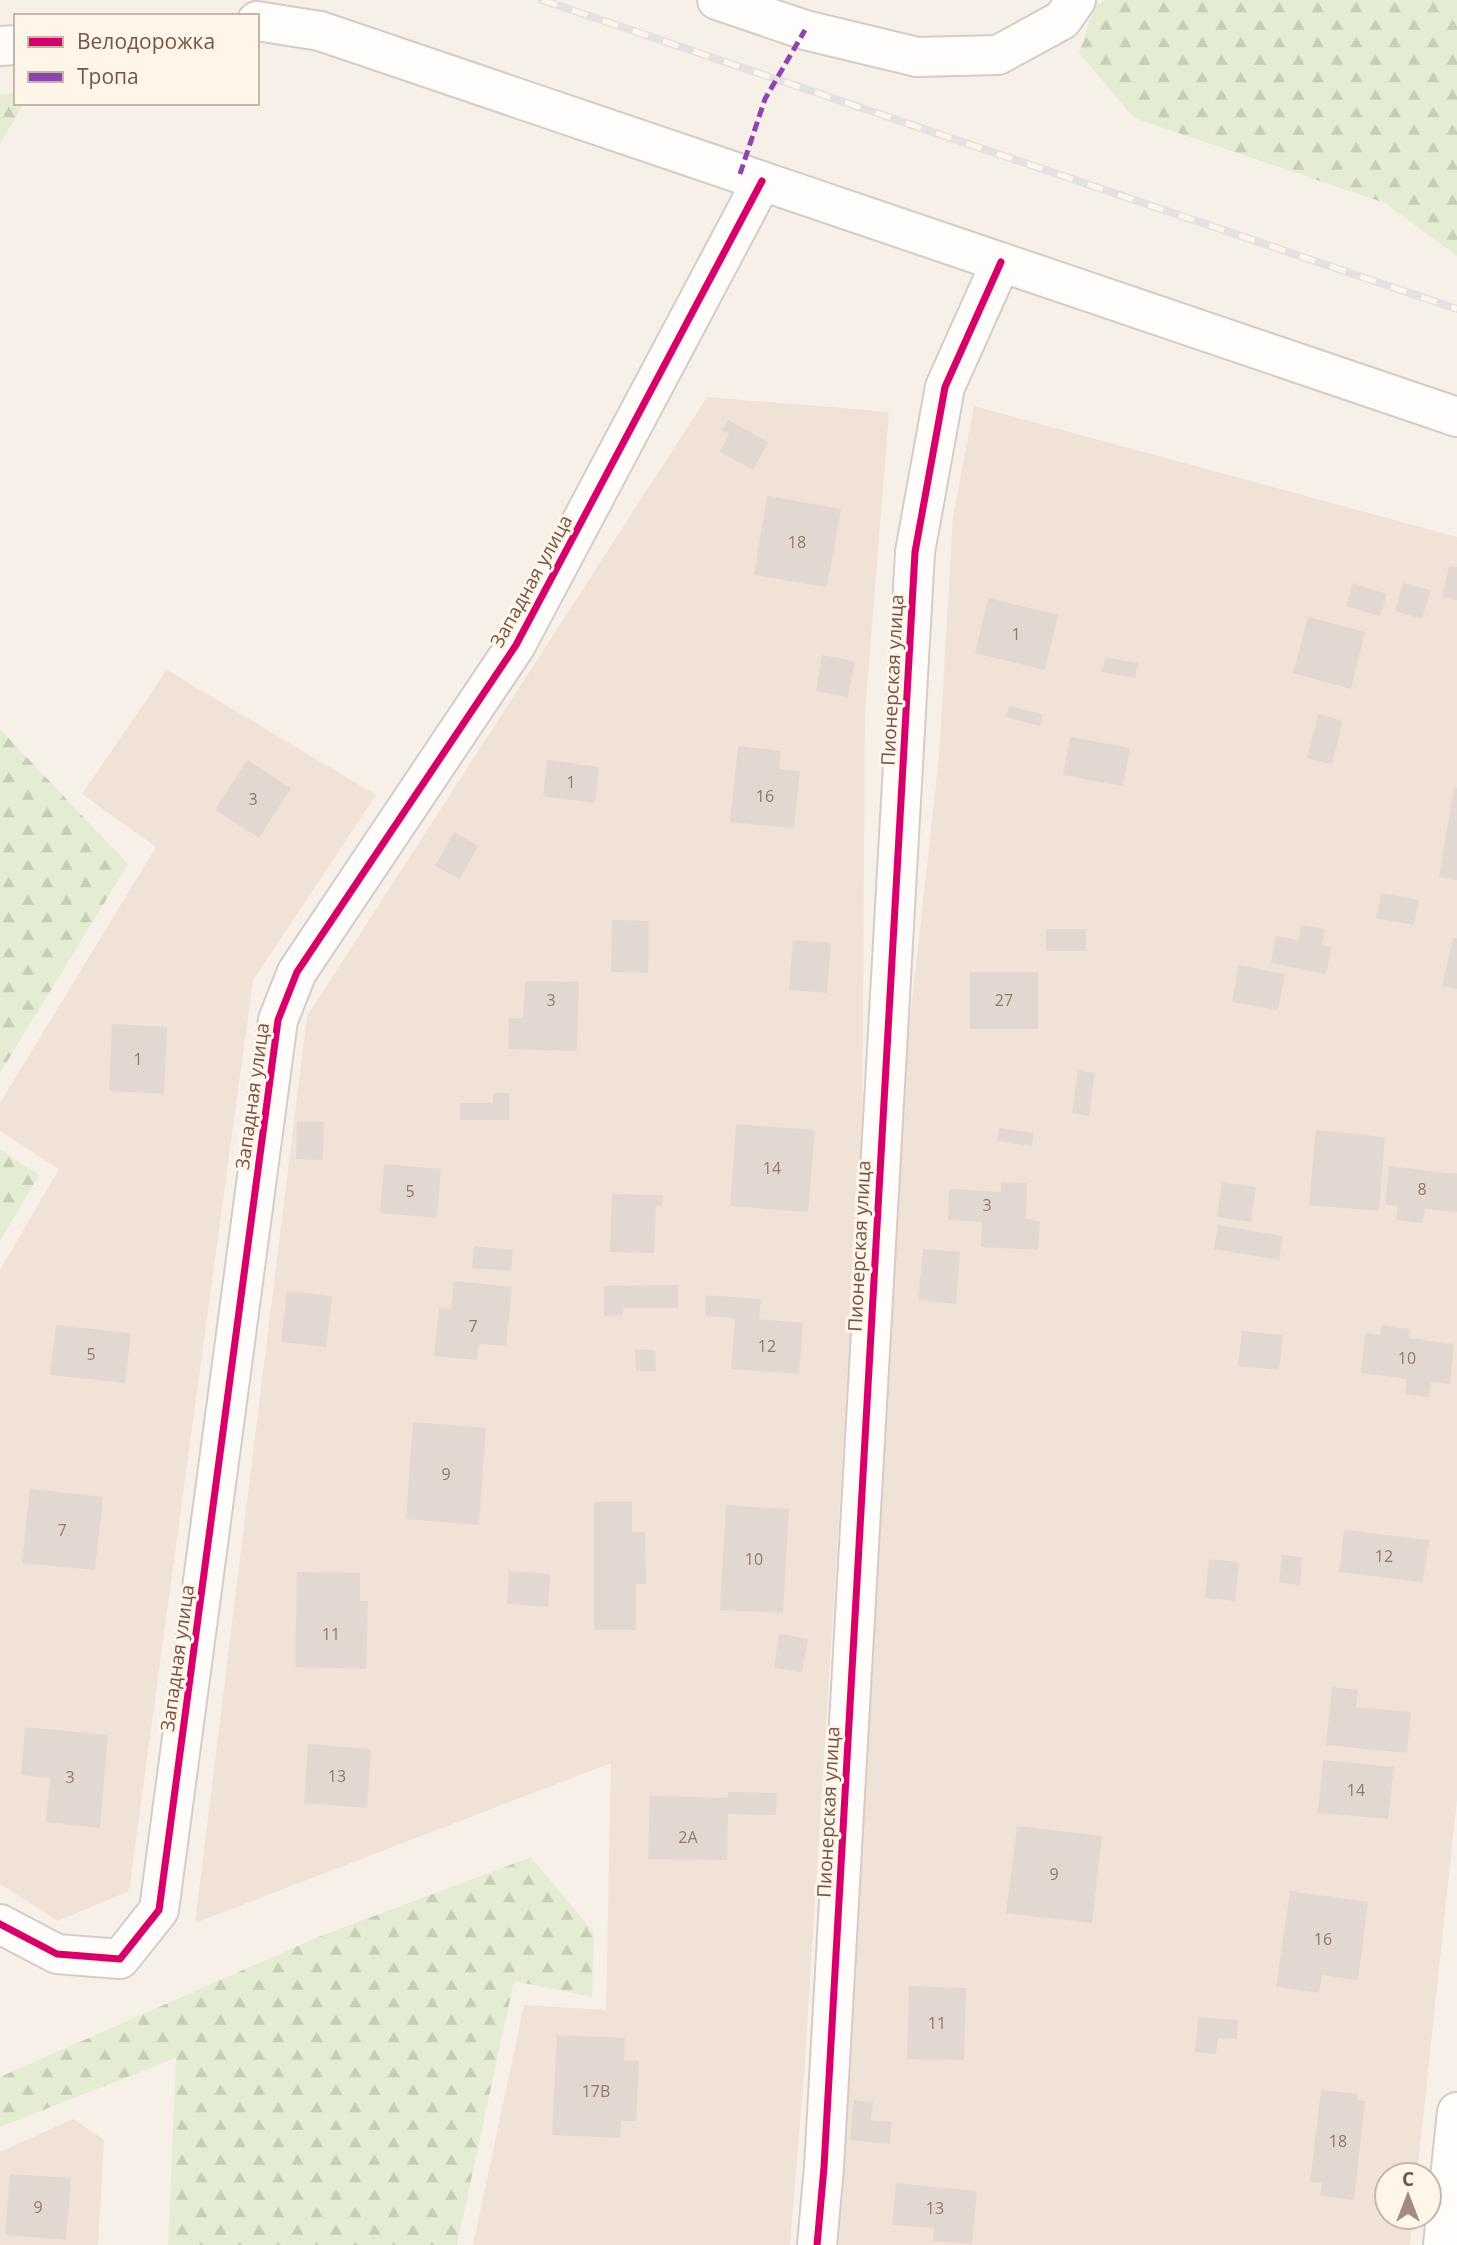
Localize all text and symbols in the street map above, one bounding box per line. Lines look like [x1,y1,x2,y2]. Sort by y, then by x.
legend [14,14,259,105]
text: Велодорожка [77,27,215,55]
text: Тропа [77,62,139,90]
street label: Западная улица [484,510,578,652]
house number: 18 [788,531,806,553]
street label: Пионерская улица [875,594,909,766]
house number: 1 [1011,623,1021,645]
house number: 1 [566,771,576,793]
house number: 16 [756,785,774,807]
house number: 3 [248,788,258,810]
house number: 3 [546,989,556,1011]
house number: 27 [995,989,1013,1011]
street label: Западная улица [229,1021,275,1171]
house number: 1 [133,1048,143,1070]
house number: 14 [763,1157,781,1179]
street label: Пионерская улица [842,1160,876,1332]
house number: 8 [1417,1178,1427,1200]
house number: 5 [405,1180,415,1202]
house number: 3 [982,1194,992,1216]
house number: 7 [468,1315,478,1337]
house number: 12 [758,1335,776,1357]
house number: 5 [86,1343,96,1365]
house number: 10 [1398,1347,1416,1369]
house number: 9 [441,1463,451,1485]
house number: 7 [57,1519,67,1541]
house number: 12 [1375,1545,1393,1567]
house number: 10 [745,1548,763,1570]
street label: Западная улица [154,1583,200,1733]
house number: 11 [322,1623,340,1645]
street label: Пионерская улица [811,1726,845,1898]
house number: 13 [328,1765,346,1787]
house number: 3 [65,1766,75,1788]
house number: 14 [1347,1779,1365,1801]
house number: 2А [678,1826,699,1848]
house number: 9 [1049,1863,1059,1885]
house number: 16 [1314,1928,1332,1950]
house number: 11 [928,2012,946,2034]
house number: 17В [582,2080,610,2102]
house number: 18 [1329,2130,1347,2152]
north arrow [1373,2161,1443,2231]
text: С [1402,2166,1414,2192]
house number: 9 [33,2196,43,2218]
house number: 13 [926,2197,944,2219]

